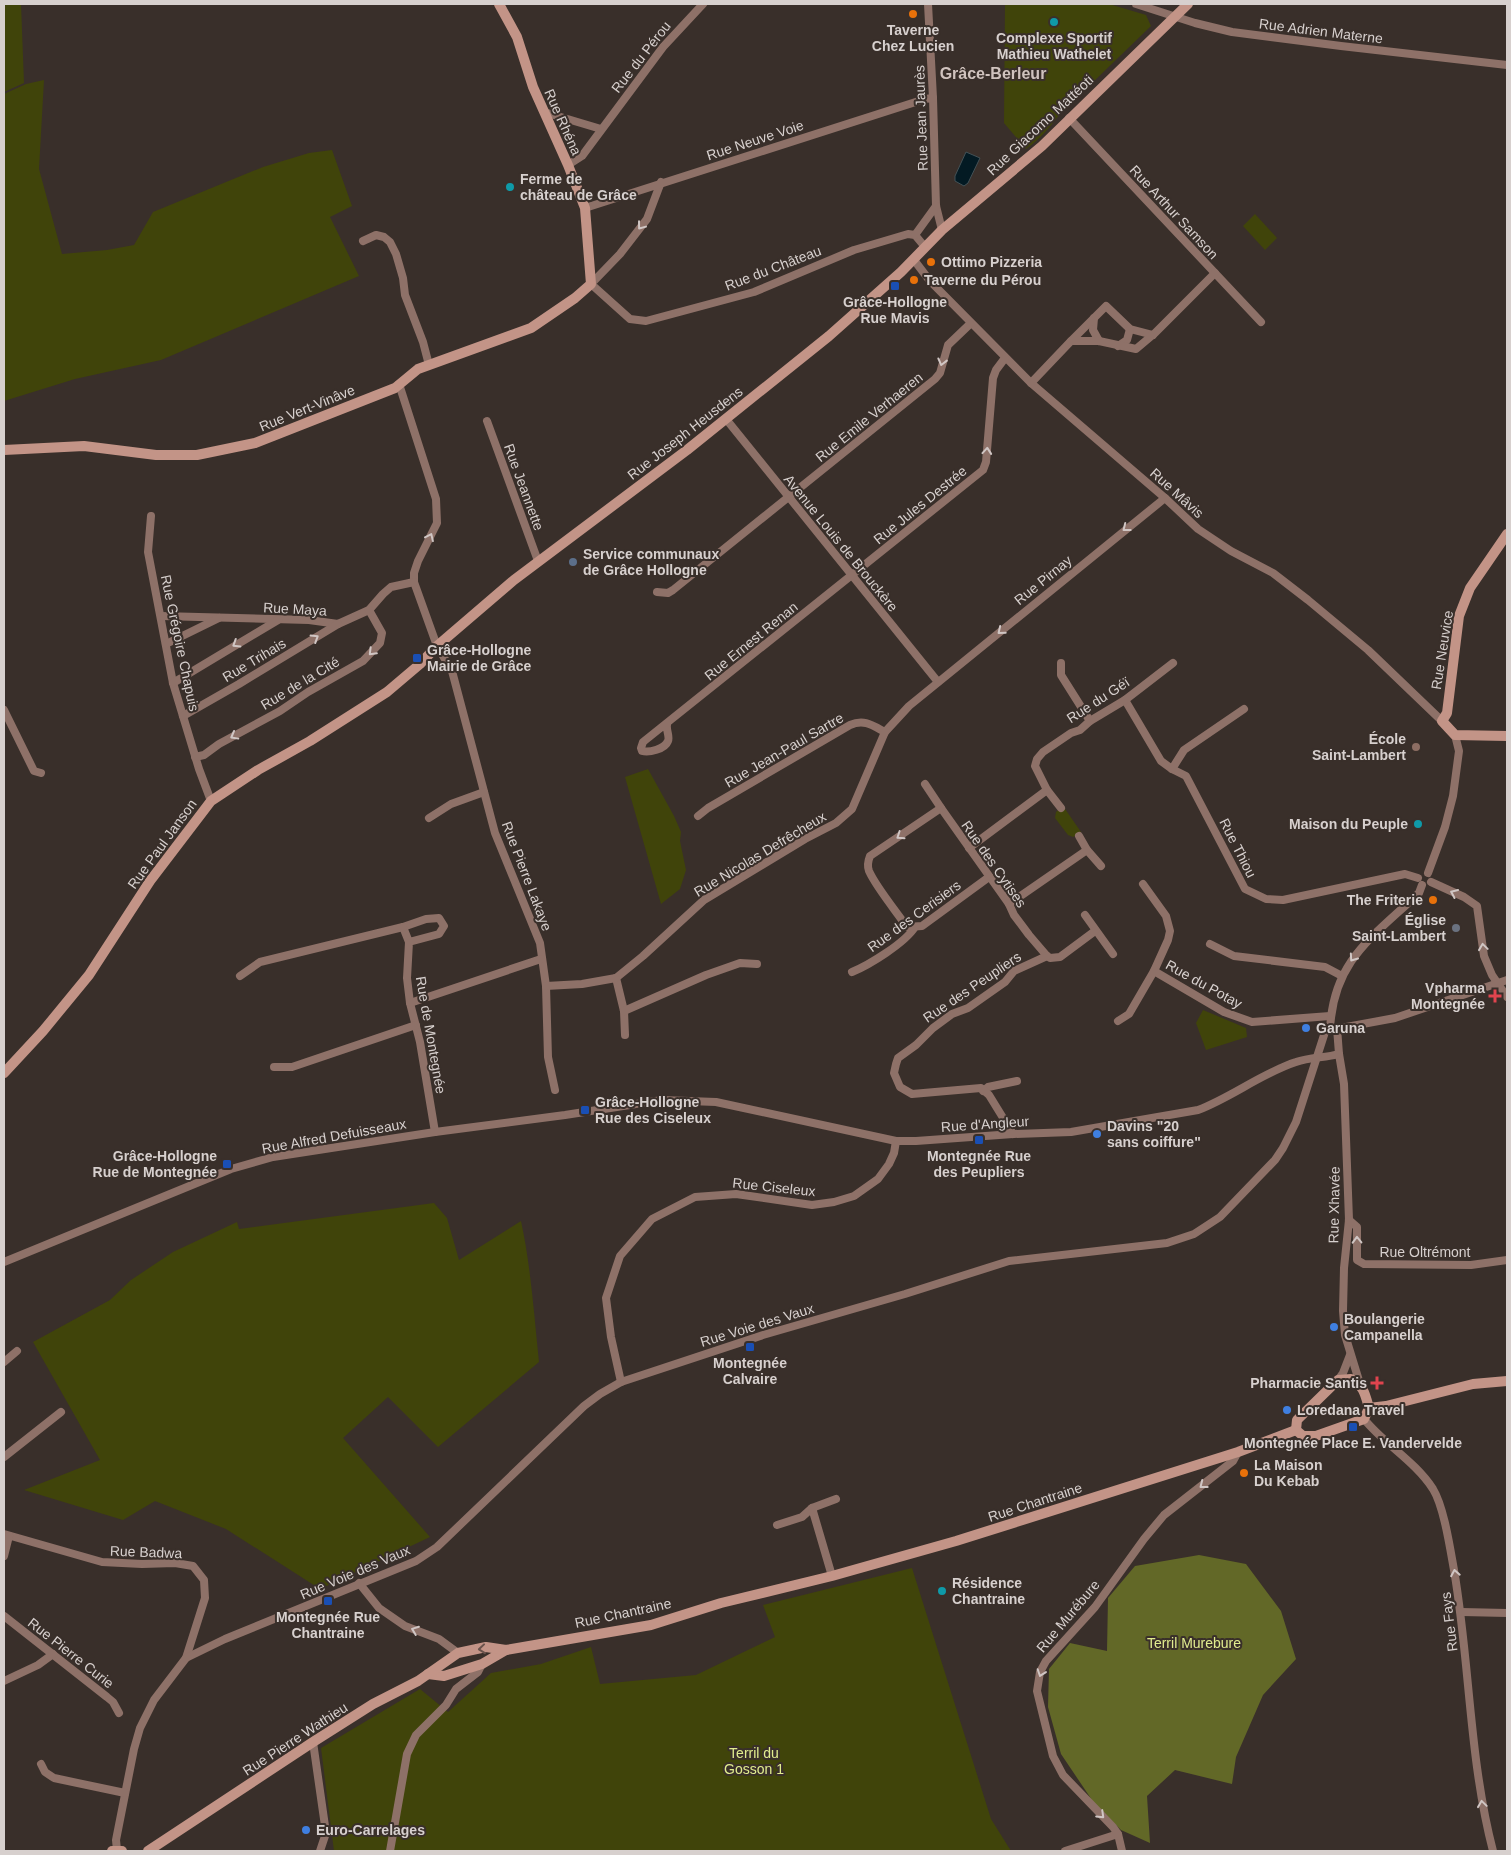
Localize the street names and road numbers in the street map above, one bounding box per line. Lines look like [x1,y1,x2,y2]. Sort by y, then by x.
street label: Rue Adrien Materne [1258,15,1384,47]
street label: Rue du Pérou [608,18,674,96]
street label: Rue Jean Jaurès [911,65,931,171]
street label: Rue Giacomo Mattéoti [984,72,1096,178]
street label: Rue Rhéna [541,86,585,158]
street label: Rue Neuve Voie [704,117,806,163]
street label: Rue Arthur Samson [1126,162,1222,262]
street label: Rue du Château [723,242,823,294]
street label: Rue Emile Verhaeren [812,369,926,465]
street label: Rue Vert-Vinâve [257,381,357,434]
street label: Rue Joseph Heusdens [624,383,746,483]
street label: Rue Jeannette [501,441,547,533]
street label: Rue Jules Destrée [870,462,970,547]
street label: Rue Mâvis [1147,465,1207,521]
street label: Avenue Louis de Brouckère [781,471,901,615]
street label: Rue Pirnay [1011,552,1075,608]
street label: Rue Grégoire Chapuis [158,573,202,713]
street label: Rue Maya [263,599,327,619]
street label: Rue Ernest Renan [701,599,801,683]
street label: Rue Neuvice [1428,609,1456,691]
street label: Rue Trihais [220,635,288,685]
street label: Rue de la Cité [258,653,342,713]
street label: Rue du Géï [1064,674,1132,726]
street label: Rue Jean-Paul Sartre [722,709,846,791]
street label: Rue Paul Janson [124,796,200,892]
street label: Rue Nicolas Defrêcheux [691,808,829,900]
street label: Rue Thiou [1216,816,1260,880]
street label: Rue des Cytises [958,818,1030,910]
street label: Rue Pierre Lakaye [499,819,555,933]
street label: Rue des Cerisiers [864,877,964,955]
street label: Rue des Peupliers [920,948,1024,1026]
street label: Rue du Potay [1163,956,1245,1012]
street label: Rue de Montegnée [413,975,449,1095]
street label: Rue d'Angleur [940,1113,1030,1135]
street label: Rue Alfred Defuisseaux [261,1115,407,1157]
street label: Rue Xhavée [1325,1166,1343,1244]
street label: Rue Ciseleux [732,1175,816,1199]
street label: Rue Oltrémont [1379,1244,1471,1260]
street label: Rue Voie des Vaux [698,1300,816,1350]
street label: Rue Chantraine [986,1479,1084,1525]
street label: Rue Voie des Vaux [298,1542,412,1602]
street label: Rue Badwa [110,1543,183,1561]
street label: Rue Murébure [1033,1576,1103,1655]
street label: Rue Fays [1437,1591,1461,1653]
street label: Rue Chantraine [573,1595,673,1631]
street label: Rue Pierre Curie [25,1615,117,1692]
street label: Rue Pierre Wathieu [240,1699,350,1779]

